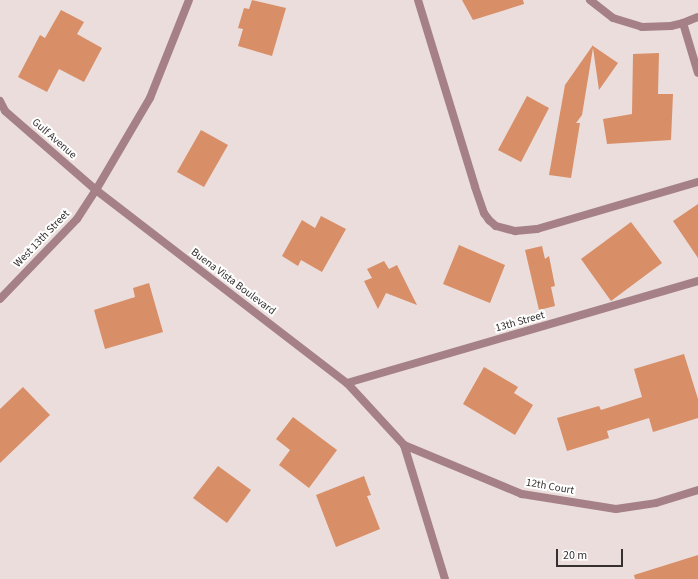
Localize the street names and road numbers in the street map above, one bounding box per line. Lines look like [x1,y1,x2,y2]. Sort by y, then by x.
street label: Gulf Avenue [29,116,79,162]
street label: West 13th Street [11,208,73,270]
street label: Buena Vista Boulevard [188,246,278,318]
street label: 13th Street [494,309,546,335]
street label: 12th Court [525,476,575,498]

